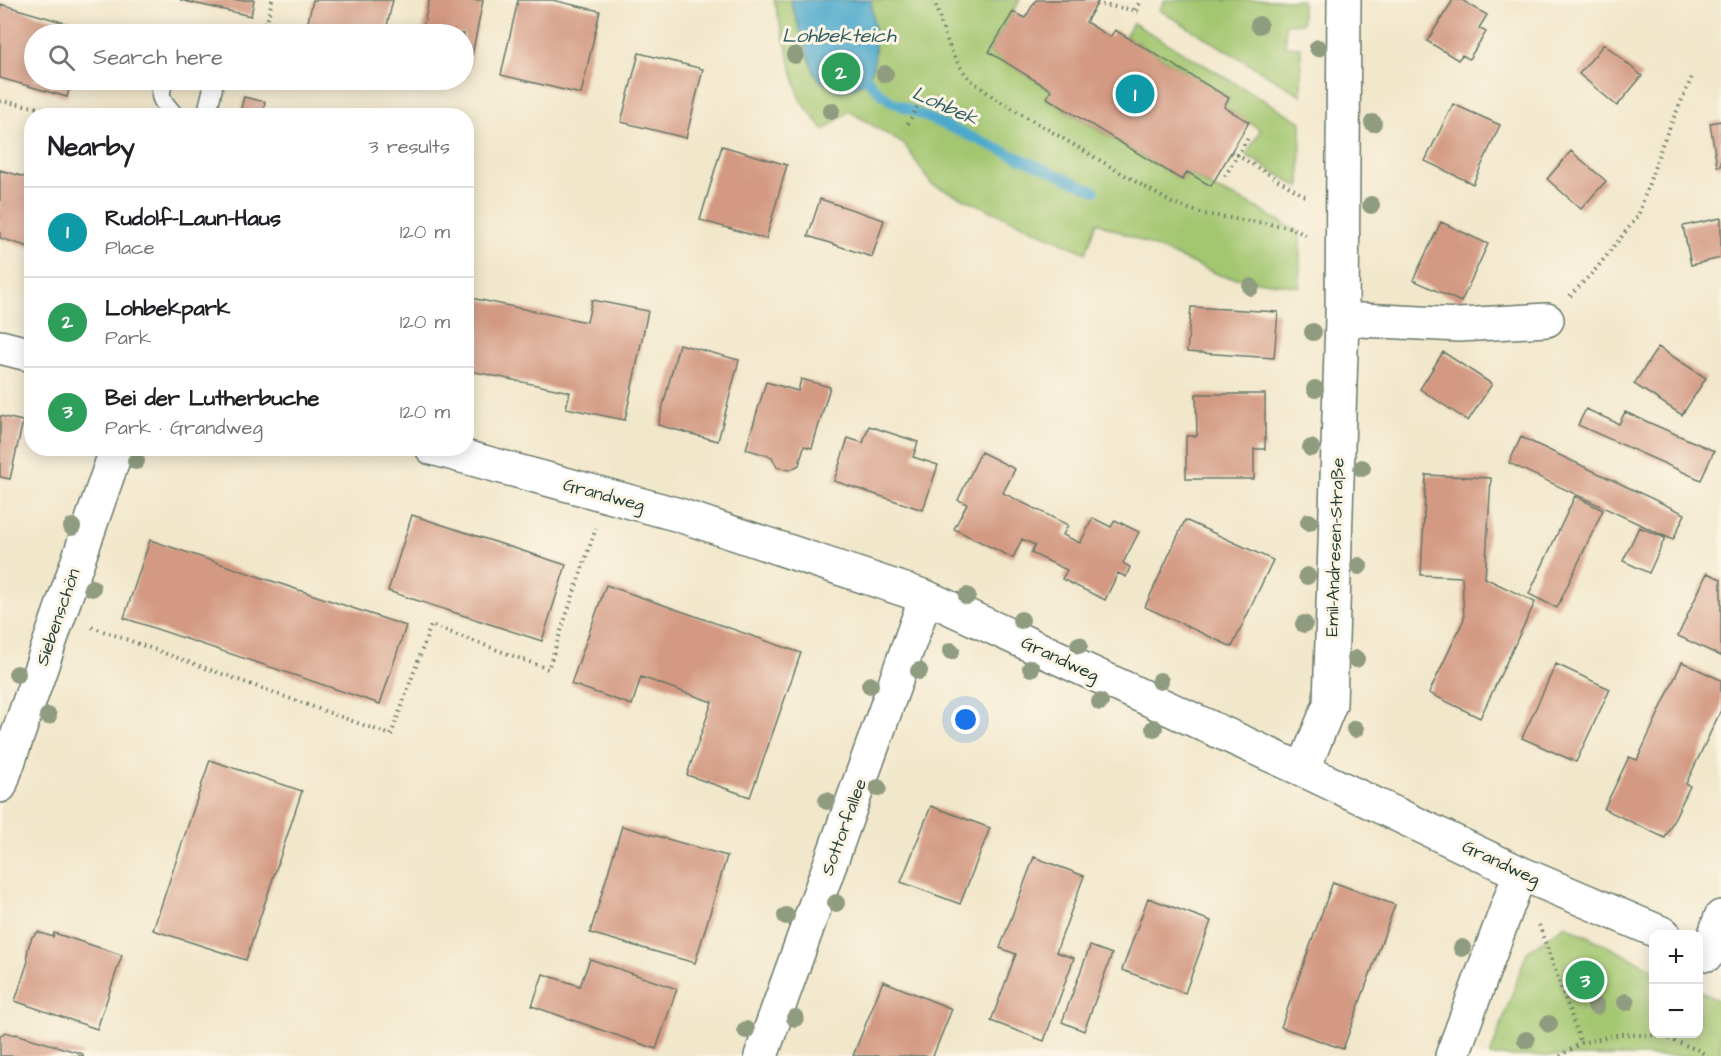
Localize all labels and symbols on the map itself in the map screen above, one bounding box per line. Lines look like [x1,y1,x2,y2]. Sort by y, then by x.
water label: Lohbekteich [782,22,897,50]
pin: 2 [822,50,860,94]
pin: 1 [1116,72,1154,116]
water label: Lohbek [908,79,983,133]
street label: Emil-Andresen-Straße [1319,457,1351,637]
street label: Grandweg [560,472,647,519]
street label: Siebenschön [30,565,86,669]
street label: Grandweg [1017,630,1103,689]
your location [951,705,980,734]
street label: Sottorfallee [815,775,873,879]
street label: Grandweg [1458,834,1544,893]
pin: 3 [1566,958,1604,1002]

